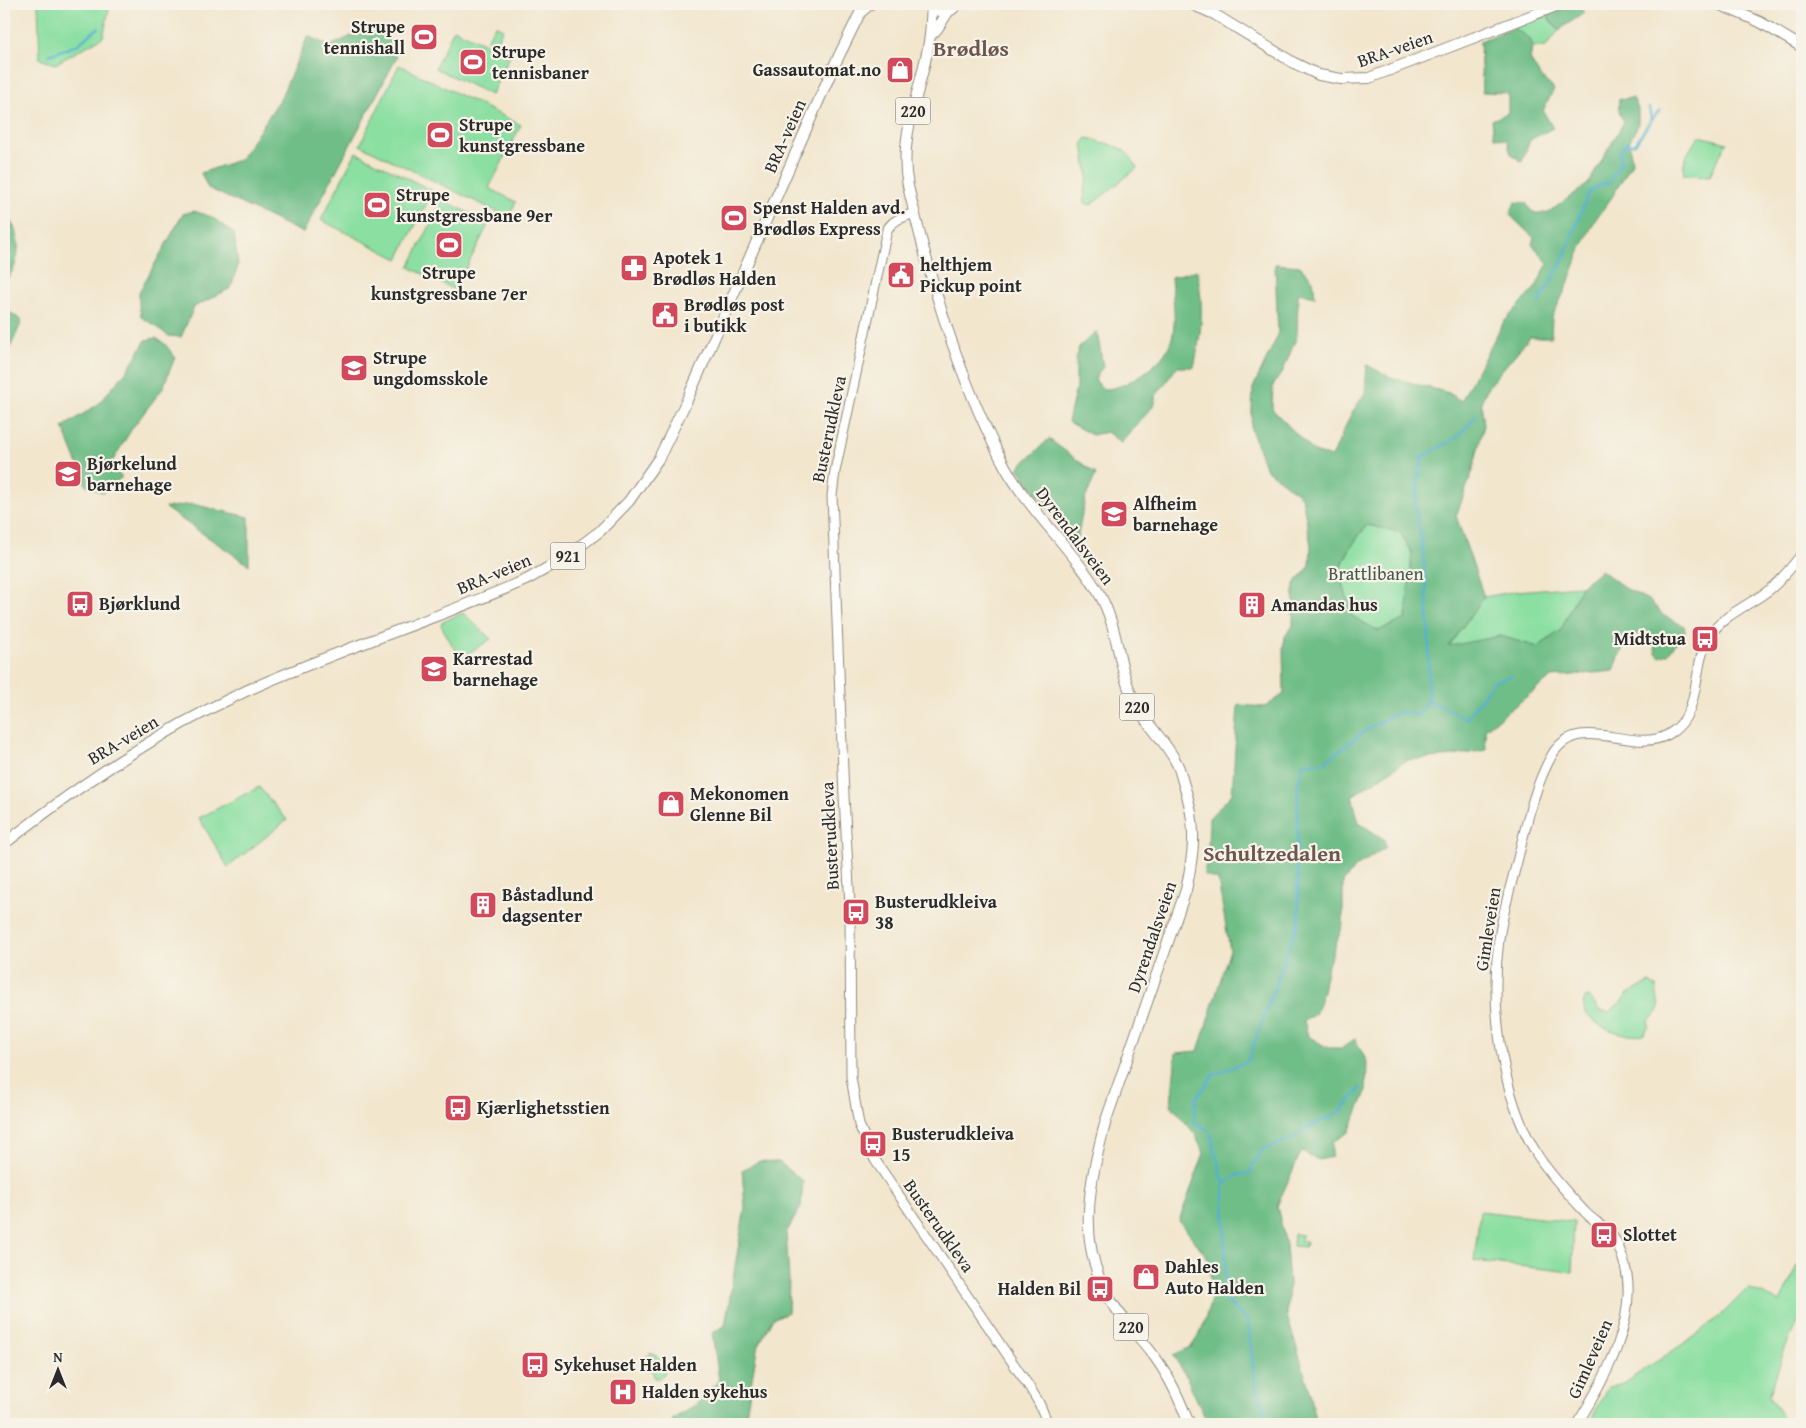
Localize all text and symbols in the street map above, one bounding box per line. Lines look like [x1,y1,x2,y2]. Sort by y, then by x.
place label: Strupe tennishall [324,13,405,61]
sports icon: Strupe tennishall [409,22,439,52]
street label: BRA-veien [1353,23,1436,74]
district label: Brødløs [933,32,1009,64]
place label: Strupe tennisbaner [492,38,590,86]
sports icon: Strupe tennisbaner [458,47,488,77]
shop icon: Gassautomat.no [885,55,915,85]
place label: Gassautomat.no [753,56,881,83]
street label: BRA-veien [756,95,813,177]
road number: 220 [896,98,930,124]
place label: Strupe kunstgressbane [459,111,585,159]
sports icon: Strupe kunstgressbane [425,120,455,150]
place label: Strupe kunstgressbane 9er [396,181,553,229]
sports icon: Strupe kunstgressbane 9er [362,190,392,220]
place label: Spenst Halden avd. Brødløs Express [753,194,905,242]
sports icon: Spenst Halden avd. Brødløs Express [719,203,749,233]
sports icon: Strupe kunstgressbane 7er [434,230,464,260]
place label: Apotek 1 Brødløs Halden [653,244,777,292]
place label: helthjem Pickup point [920,251,1022,299]
pharmacy icon: Apotek 1 Brødløs Halden [619,253,649,283]
place label: Strupe kunstgressbane 7er [371,259,528,307]
public building icon: helthjem Pickup point [886,260,916,290]
place label: Brødløs post i butikk [684,291,785,339]
public building icon: Brødløs post i butikk [650,300,680,330]
place label: Strupe ungdomsskole [373,344,488,392]
school or university icon: Strupe ungdomsskole [339,353,369,383]
street label: Busterudkleva [804,373,853,485]
place label: Bjørkelund barnehage [87,450,178,498]
school or university icon: Bjørkelund barnehage [53,459,83,489]
street label: Dyrendalsveien [1030,481,1121,590]
place label: Alfheim barnehage [1133,490,1218,538]
school or university icon: Alfheim barnehage [1099,499,1129,529]
road number: 921 [550,542,586,570]
street label: BRA-veien [453,546,535,601]
park label: Brattlibanen [1328,560,1424,587]
bus stop icon: Bjørklund [65,589,95,619]
place label: Bjørklund [99,590,181,617]
building icon: Amandas hus [1237,590,1267,620]
place label: Amandas hus [1271,591,1378,618]
bus stop icon: Midtstua [1690,624,1720,654]
place label: Midtstua [1614,625,1687,652]
place label: Karrestad barnehage [453,645,538,693]
school or university icon: Karrestad barnehage [419,654,449,684]
road number: 220 [1120,694,1154,720]
street label: BRA-veien [82,708,163,771]
place label: Mekonomen Glenne Bil [690,780,789,828]
street label: Busterudkleva [813,781,846,891]
shop icon: Mekonomen Glenne Bil [656,789,686,819]
district label: Schultzedalen [1203,837,1341,869]
street label: Dyrendalsveien [1120,877,1183,996]
place label: Båstadlund dagsenter [502,881,594,929]
street label: Gimleveien [1468,885,1507,973]
place label: Busterudkleiva 38 [875,888,998,936]
building icon: Båstadlund dagsenter [468,890,498,920]
bus stop icon: Busterudkleiva 38 [841,897,871,927]
bus stop icon: Kjærlighetsstien [443,1093,473,1123]
place label: Kjærlighetsstien [477,1094,610,1121]
place label: Busterudkleiva 15 [892,1120,1015,1168]
bus stop icon: Busterudkleiva 15 [858,1129,888,1159]
street label: Busterudkleva [897,1174,982,1278]
bus stop icon: Slottet [1589,1220,1619,1250]
place label: Slottet [1623,1221,1677,1248]
place label: Dahles Auto Halden [1165,1253,1265,1301]
shop icon: Dahles Auto Halden [1131,1262,1161,1292]
bus stop icon: Halden Bil [1085,1274,1115,1304]
place label: Halden Bil [998,1275,1081,1302]
road number: 220 [1114,1314,1148,1340]
street label: Gimleveien [1560,1315,1619,1403]
north arrow [32,1346,82,1396]
text: N [53,1347,63,1367]
bus stop icon: Sykehuset Halden [520,1350,550,1380]
place label: Sykehuset Halden [554,1351,697,1378]
hospital icon: Halden sykehus [608,1377,638,1407]
place label: Halden sykehus [642,1378,768,1405]

